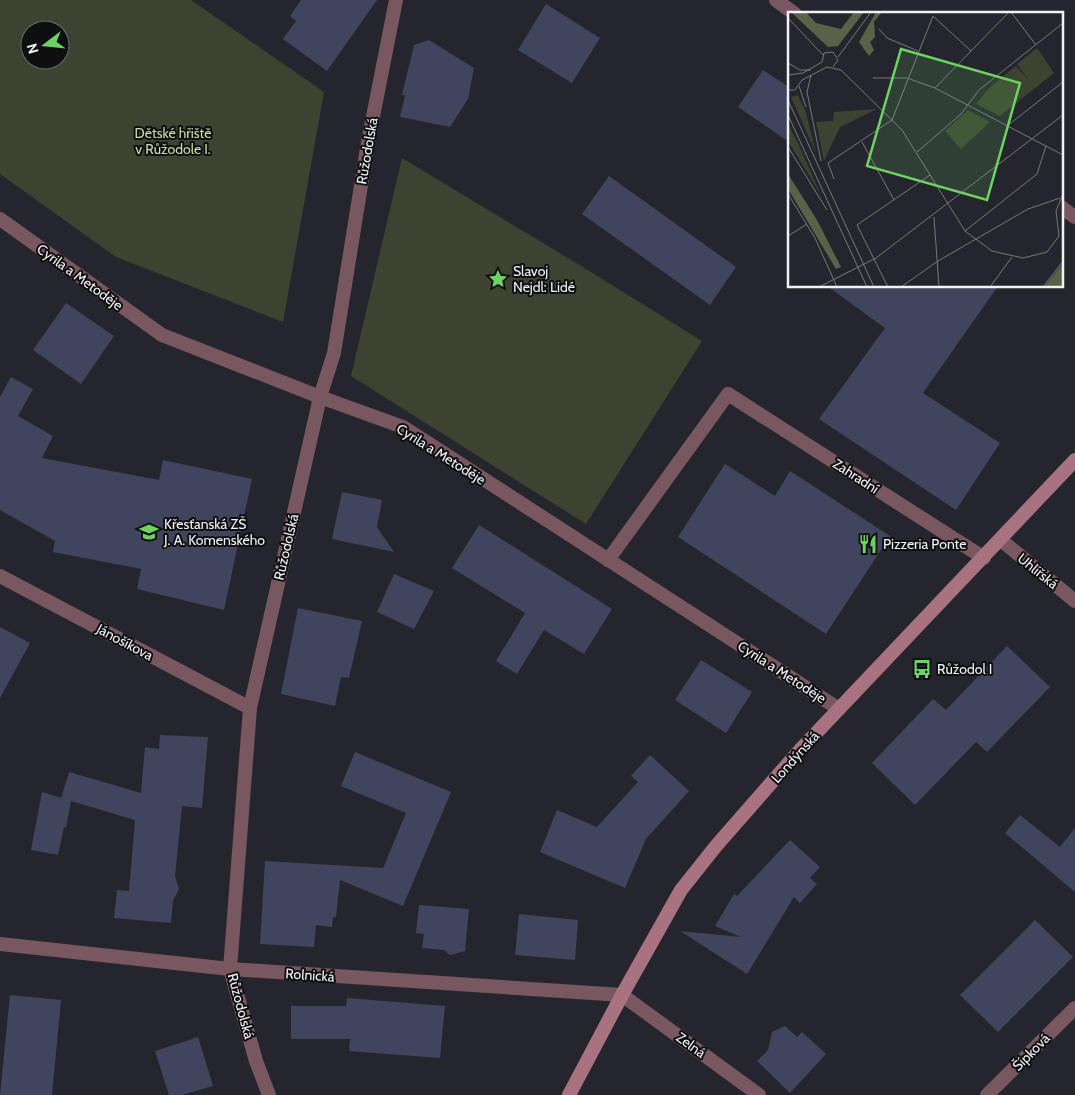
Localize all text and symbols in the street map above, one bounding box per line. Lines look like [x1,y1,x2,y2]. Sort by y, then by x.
inset map [788,12,1062,288]
north arrow [20,20,70,70]
text: N [22,41,43,56]
street label: Růžodolská [352,116,382,186]
park label: Dětské hřiště v Růžodole I. [135,124,211,158]
street label: Cyrila a Metoděje [34,240,126,314]
place label: Slavoj Nejdl: Lidé [513,262,575,296]
place icon: Slavoj Nejdl: Lidé [487,268,509,290]
street label: Cyrila a Metoděje [393,419,489,489]
street label: Zahradní [830,454,883,498]
street label: Růžodolská [270,512,302,582]
place label: Křesťanská ZŠ J. A. Komenského [163,515,265,549]
school or university icon: Křesťanská ZŠ J. A. Komenského [138,521,160,543]
restaurant icon: Pizzeria Ponte [857,533,879,555]
place label: Pizzeria Ponte [883,535,966,553]
street label: Uhlířská [1014,549,1062,593]
street label: Jánošíkova [93,619,157,665]
street label: Cyrila a Metoděje [734,637,830,707]
bus stop icon: Růžodol I [911,658,933,680]
place label: Růžodol I [937,660,992,678]
street label: Londýnská [767,727,823,787]
street label: Rolnická [285,964,335,986]
street label: Růžodolská [224,971,258,1041]
street label: Zelná [673,1028,710,1062]
street label: Šípková [1008,1029,1054,1075]

